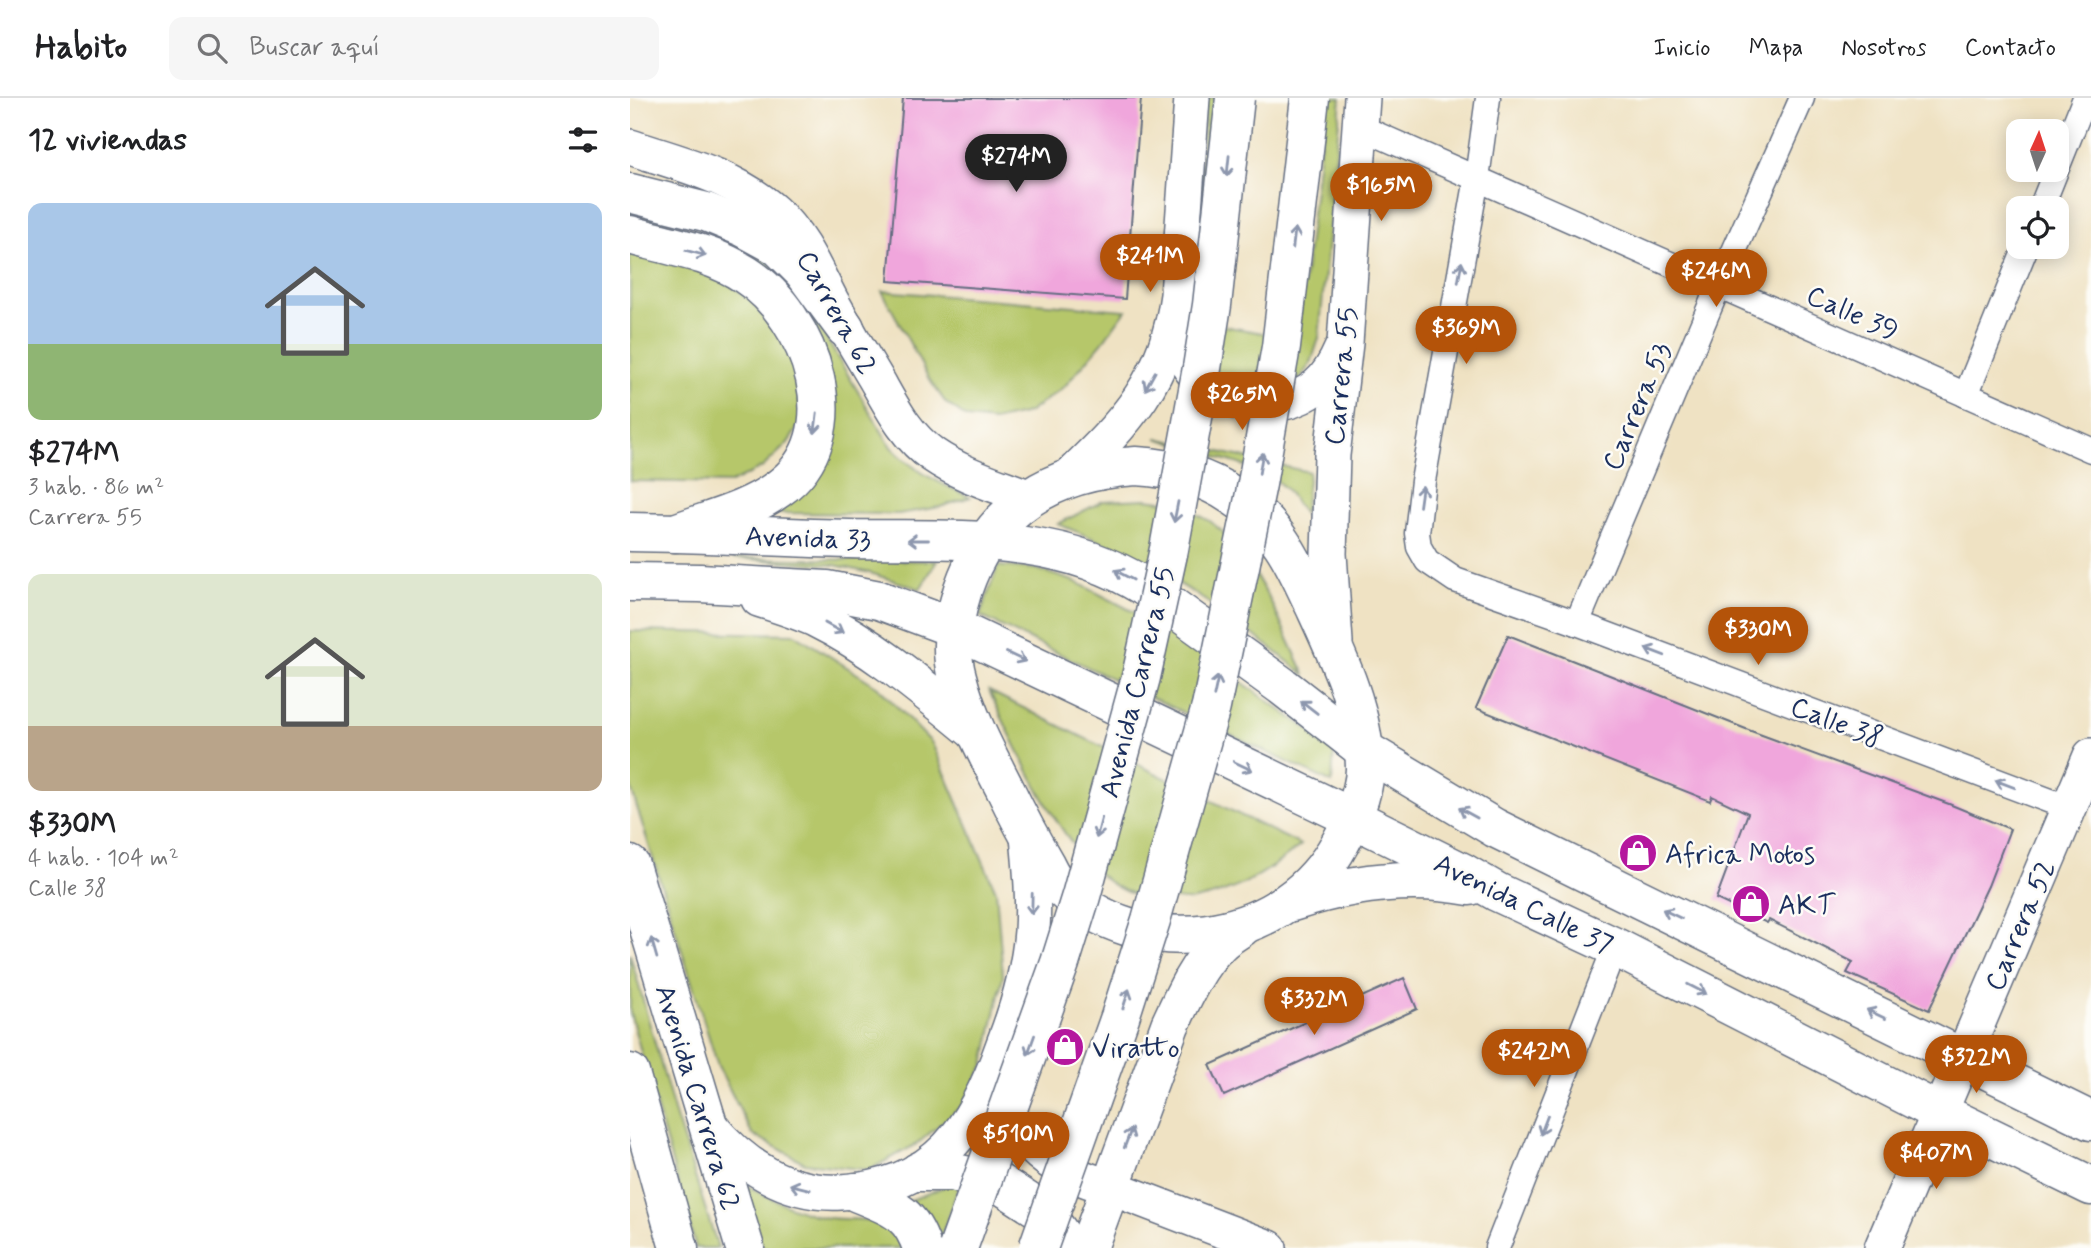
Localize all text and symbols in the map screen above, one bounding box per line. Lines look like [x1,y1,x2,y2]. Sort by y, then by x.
search box [169,17,659,80]
text: Habito [35,26,127,70]
icon: search [193,29,231,67]
text: Buscar aquí [249,31,380,65]
text: Inicio [1653,33,1711,64]
text: Mapa [1749,33,1803,64]
text: Nosotros [1841,33,1927,64]
text: Contacto [1965,33,2056,64]
north arrow [2006,119,2068,182]
map controls [2006,119,2069,259]
text: 12 viviendas [28,121,187,160]
icon: filters [564,121,602,159]
pin: $274M [967,134,1065,194]
text: $274M [981,142,1051,172]
one-way arrow [1221,154,1234,177]
pin: $165M [1332,164,1430,223]
text: $165M [1346,171,1416,201]
button: locate [2006,196,2069,259]
one-way arrow [1287,227,1300,250]
pin: $241M [1101,234,1199,294]
text: $241M [1116,242,1184,272]
street label: Carrera 62 [787,245,885,382]
one-way arrow [684,247,707,260]
icon: home [252,248,378,374]
pin: $246M [1667,250,1765,309]
text: $246M [1681,257,1751,287]
one-way arrow [1454,261,1467,284]
street label: Calle 39 [1800,278,1904,351]
street label: Carrera 55 [1317,305,1368,447]
pin: $369M [1417,306,1515,366]
text: $369M [1432,314,1500,344]
street label: Carrera 53 [1595,337,1682,477]
one-way arrow [1143,371,1157,391]
pin: $265M [1193,372,1291,432]
text: $265M [1207,380,1277,410]
one-way arrow [810,411,823,434]
text: $274M [28,434,119,473]
one-way arrow [1255,452,1268,475]
text: 3 hab. · 86 m² [28,473,164,503]
one-way arrow [1415,485,1428,508]
one-way arrow [1168,500,1182,523]
text: Carrera 55 [28,503,142,533]
street label: Avenida 33 [744,519,872,560]
one-way arrow [907,533,930,547]
street label: Avenida Carrera 55 [1092,563,1185,802]
one-way arrow [1114,568,1135,581]
pin: $330M [1709,608,1807,667]
text: $330M [1724,615,1792,645]
icon: home [252,619,378,745]
one-way arrow [823,622,844,635]
one-way arrow [1644,645,1666,658]
one-way arrow [1005,651,1026,665]
one-way arrow [1209,675,1223,698]
street label: Calle 38 [1785,689,1887,758]
one-way arrow [1301,700,1319,715]
one-way arrow [1232,759,1253,773]
one-way arrow [1995,777,2017,789]
text: $330M [28,805,116,844]
one-way arrow [1458,806,1479,819]
one-way arrow [1092,816,1105,839]
shop icon: Africa Motos [1617,832,1659,874]
place label: Africa Motos [1665,837,1815,874]
text: 4 hab. · 104 m² [28,844,179,874]
street label: Avenida Calle 37 [1427,846,1619,965]
street label: Carrera 52 [1977,855,2065,997]
text: Calle 38 [28,874,107,904]
shop icon: AKT [1730,883,1772,925]
place label: AKT [1778,888,1836,925]
one-way arrow [1026,892,1039,915]
one-way arrow [1662,907,1683,921]
one-way arrow [647,937,660,959]
pin: $332M [1265,978,1363,1037]
street label: Avenida Carrera 62 [645,980,749,1215]
one-way arrow [1686,983,1707,997]
text: $332M [1280,985,1348,1015]
one-way arrow [1120,988,1133,1010]
one-way arrow [1866,1007,1887,1021]
shop icon: Viratto [1044,1026,1086,1068]
pin: $242M [1485,1030,1583,1089]
place label: Viratto [1092,1031,1180,1068]
one-way arrow [1024,1033,1036,1055]
pin: $322M [1927,1035,2025,1095]
text: $242M [1498,1037,1570,1067]
text: $322M [1941,1043,2011,1073]
pin: $510M [969,1112,1067,1172]
one-way arrow [1537,1113,1550,1135]
text: $510M [982,1120,1054,1150]
one-way arrow [1123,1128,1136,1150]
pin: $407M [1887,1132,1985,1191]
text: $407M [1899,1139,1973,1169]
one-way arrow [789,1180,812,1193]

